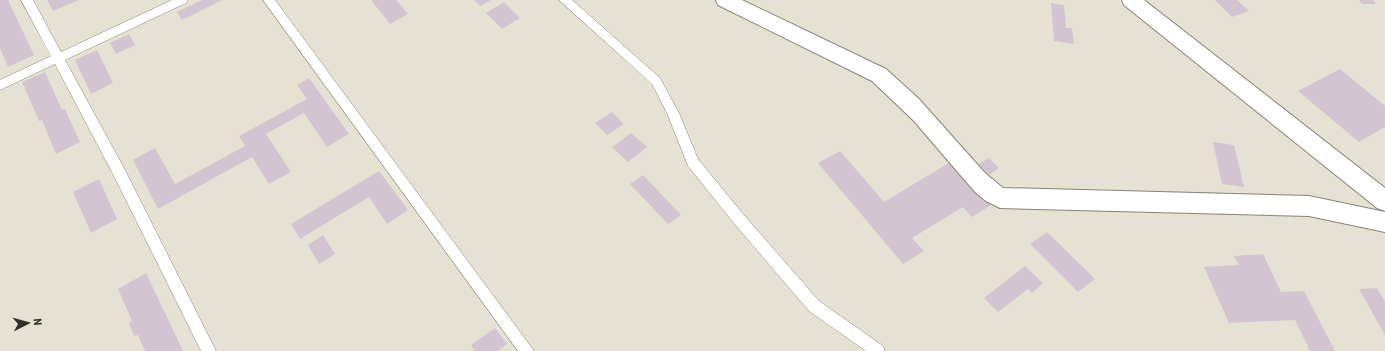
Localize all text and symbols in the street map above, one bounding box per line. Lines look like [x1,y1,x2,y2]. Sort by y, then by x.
north arrow [8,303,48,343]
text: N [31,318,44,326]

